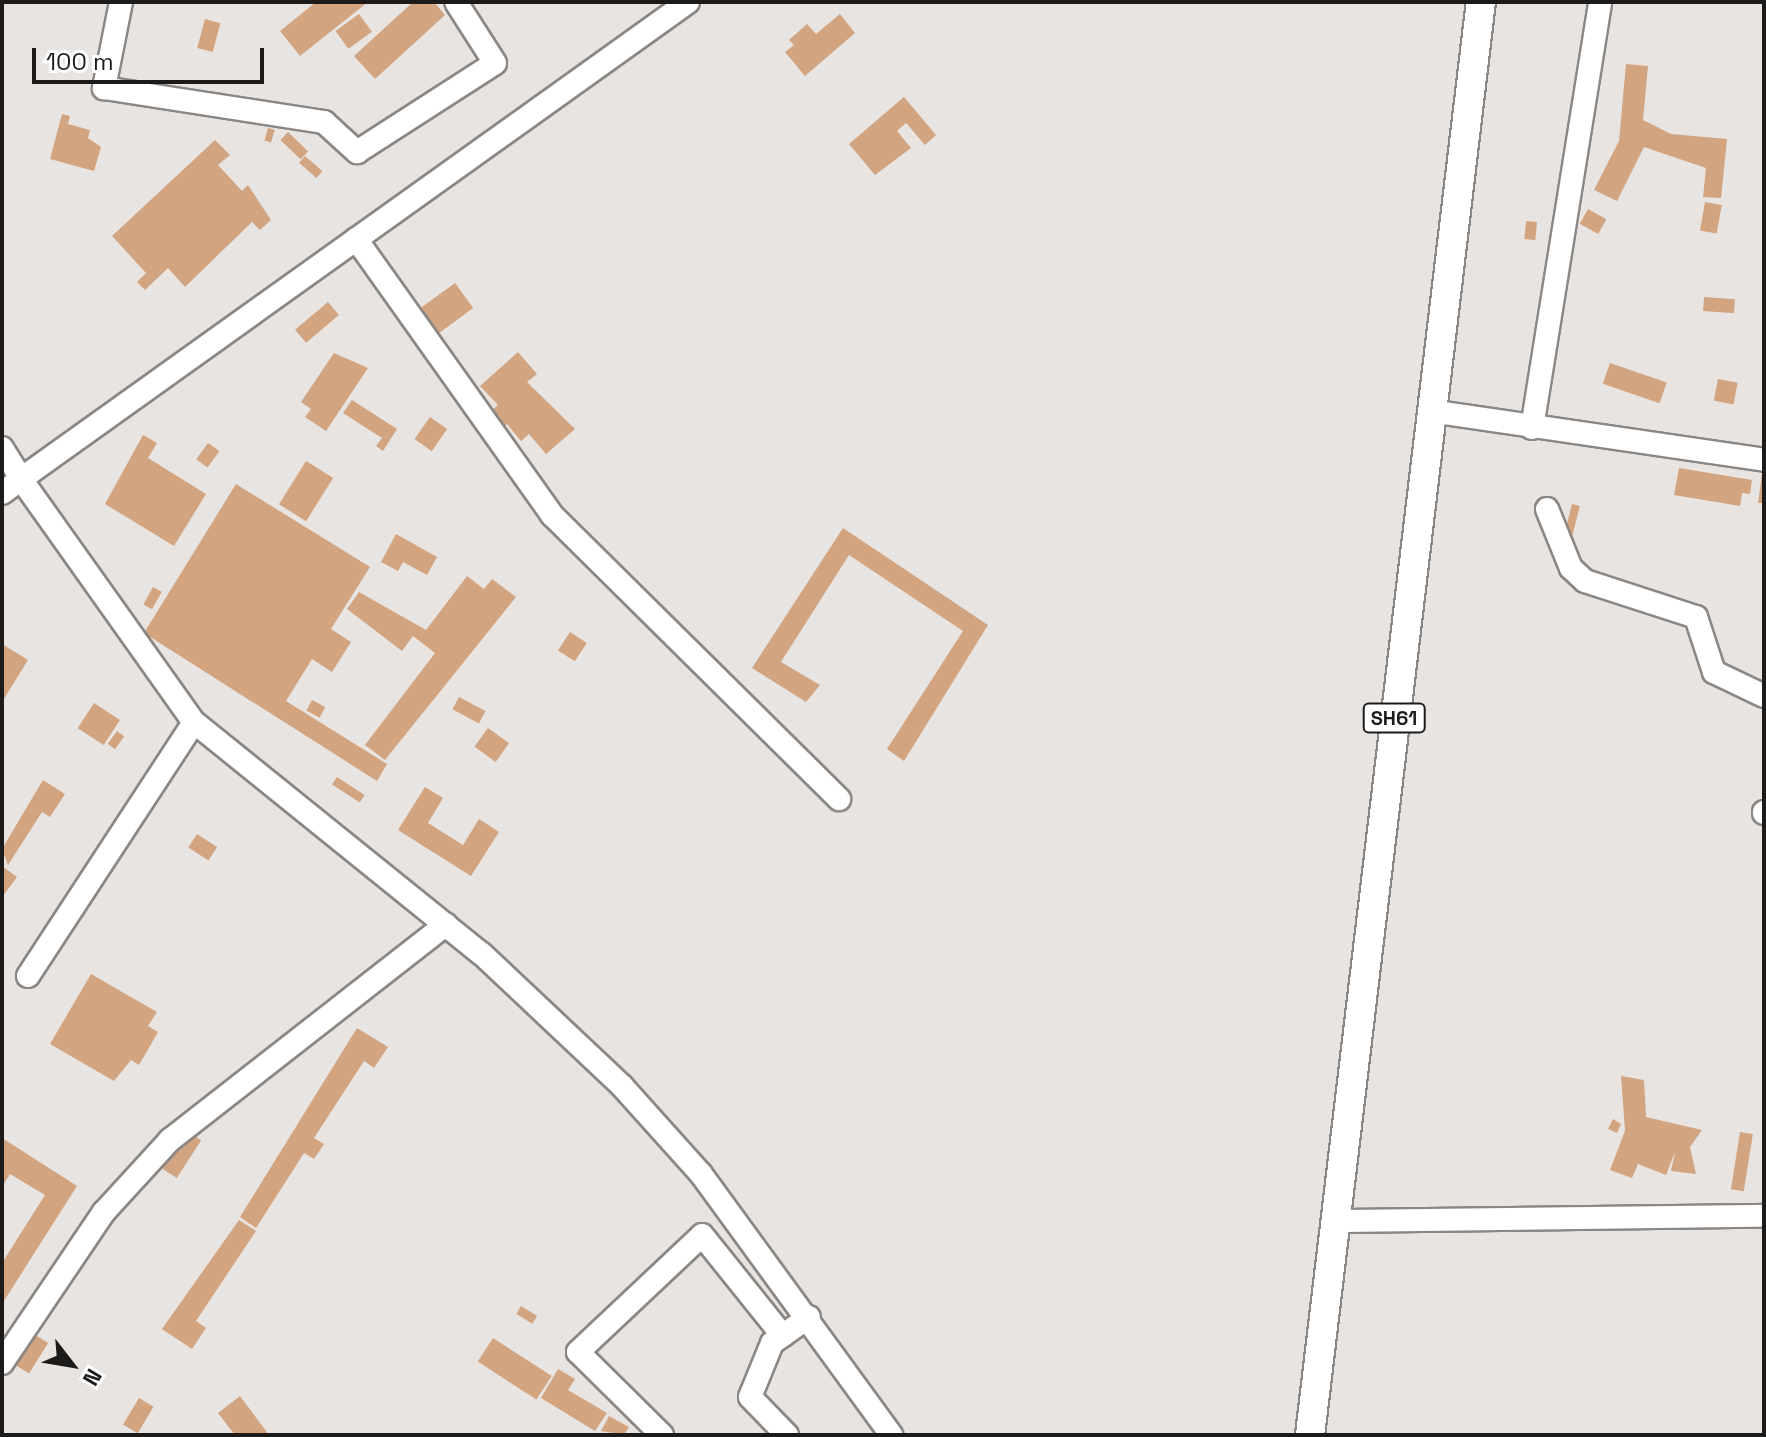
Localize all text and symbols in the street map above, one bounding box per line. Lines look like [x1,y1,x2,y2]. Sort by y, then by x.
scale bar [36,32,268,82]
text: 100 m [46,46,114,77]
road number: SH61 [1362,702,1426,734]
north arrow [32,1325,112,1405]
text: N [77,1364,108,1391]

